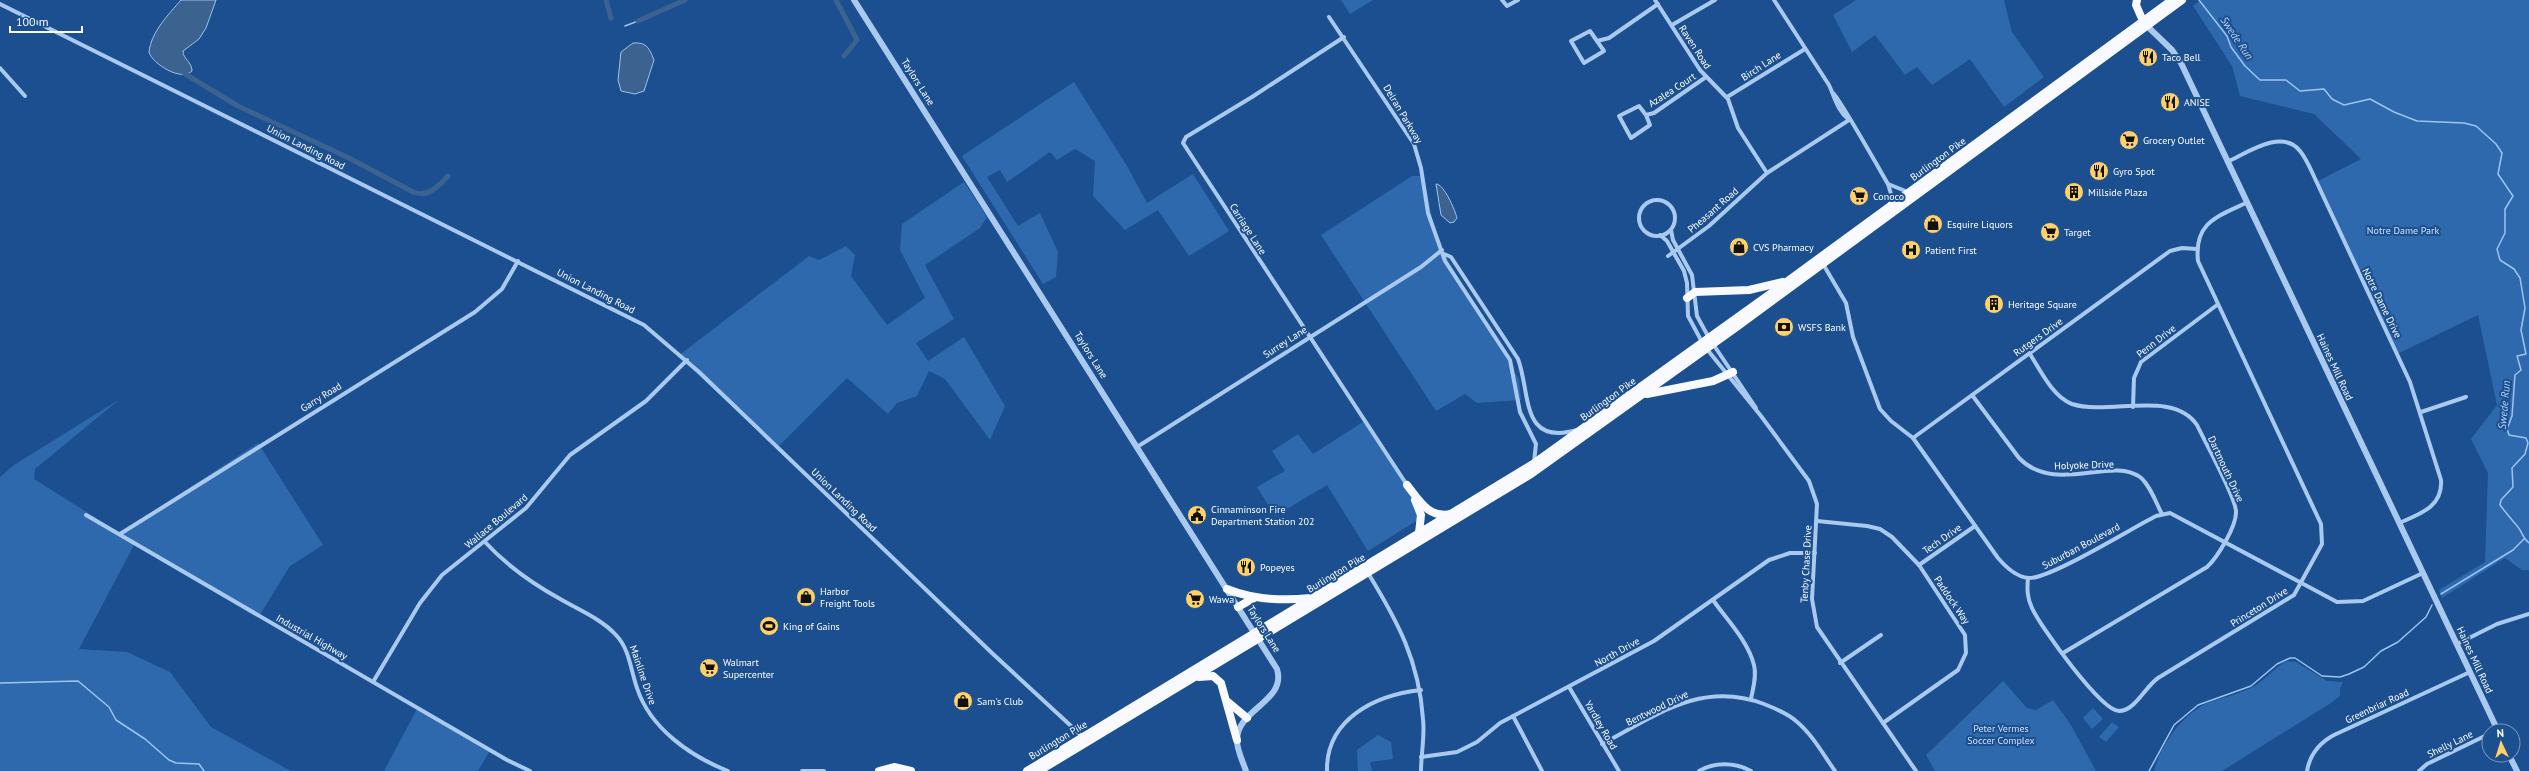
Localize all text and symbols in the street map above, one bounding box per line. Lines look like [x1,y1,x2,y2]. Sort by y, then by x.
scale bar [10,8,82,34]
text: 100 m [16,14,49,29]
water label: Swede Run [2217,14,2257,63]
street label: Raven Road [1676,23,1714,71]
restaurant icon: Taco Bell [2137,46,2159,68]
street label: Birch Lane [1739,48,1783,84]
place label: Taco Bell [2162,51,2201,64]
street label: Taylors Lane [898,56,938,108]
street label: Azalea Court [1646,70,1699,110]
street label: Delran Parkway [1380,82,1426,146]
restaurant icon: ANISE [2159,91,2181,113]
place label: ANISE [2184,96,2210,109]
street label: Union Landing Road [265,122,347,172]
supermarket icon: Grocery Outlet [2118,129,2140,151]
street label: Burlington Pike [1908,134,1968,184]
place label: Grocery Outlet [2143,134,2205,147]
restaurant icon: Gyro Spot [2088,160,2110,182]
place label: Gyro Spot [2113,165,2155,178]
building icon: Millside Plaza [2063,181,2085,203]
street label: Pheasant Road [1685,184,1741,236]
supermarket icon: Conoco [1848,185,1870,207]
place label: Millside Plaza [2088,186,2147,199]
place label: Conoco [1873,190,1904,203]
street label: Carriage Lane [1227,201,1269,257]
shop icon: Esquire Liquors [1922,213,1944,235]
place label: Esquire Liquors [1947,218,2013,231]
supermarket icon: Target [2039,221,2061,243]
park label: Notre Dame Park [2367,224,2439,237]
place label: Target [2064,226,2091,239]
shop icon: CVS Pharmacy [1728,236,1750,258]
hospital icon: Patient First [1900,239,1922,261]
place label: CVS Pharmacy [1753,241,1814,254]
place label: Patient First [1925,244,1977,257]
street label: Union Landing Road [555,266,637,316]
street label: Notre Dame Drive [2359,266,2405,340]
building icon: Heritage Square [1983,293,2005,315]
place label: Heritage Square [2008,298,2077,311]
street label: Rutgers Drive [2011,315,2065,359]
bank icon: WSFS Bank [1773,316,1795,338]
place label: WSFS Bank [1798,321,1846,334]
street label: Penn Drive [2134,322,2178,360]
street label: Surrey Lane [1261,323,1309,361]
street label: Taylors Lane [1071,329,1111,381]
street label: Haines Mill Road [2314,332,2356,402]
street label: Burlington Pike [1578,374,1638,424]
street label: Garry Road [298,379,344,415]
water label: Swede Run [2495,380,2513,430]
street label: Dartmouth Drive [2205,434,2247,504]
street label: Holyoke Drive [2054,457,2114,473]
street label: Union Landing Road [808,465,880,535]
street label: Wallace Boulevard [462,491,530,551]
place label: Cinnaminson Fire Department Station 202 [1211,503,1314,528]
public building icon: Cinnaminson Fire Department Station 202 [1186,504,1208,526]
street label: Suburban Boulevard [2040,520,2122,572]
street label: Tech Drive [1920,521,1964,557]
street label: Tenby Chase Drive [1797,525,1815,603]
street label: Burlington Pike [1304,550,1368,596]
restaurant icon: Popeyes [1235,556,1257,578]
place label: Popeyes [1260,561,1295,574]
street label: Paddock Way [1931,573,1973,627]
street label: Princeton Drive [2228,584,2290,630]
place label: Harbor Freight Tools [820,585,875,610]
shop icon: Harbor Freight Tools [795,586,817,608]
supermarket icon: Wawa [1184,588,1206,610]
place label: Wawa [1209,593,1234,606]
street label: Taylors Lane [1244,603,1284,655]
street label: Industrial Highway [274,611,350,663]
sports icon: King of Gains [758,615,780,637]
place label: King of Gains [783,620,840,633]
street label: Haines Mill Road [2454,625,2496,695]
street label: North Drive [1592,634,1642,670]
street label: Mainline Drive [627,643,659,707]
place label: Walmart Supercenter [723,656,775,681]
supermarket icon: Walmart Supercenter [698,657,720,679]
street label: Greenbriar Road [2343,686,2411,726]
street label: Bentwood Drive [1624,687,1690,729]
shop icon: Sam's Club [952,690,974,712]
place label: Sam's Club [977,695,1023,708]
street label: Yardley Road [1582,698,1620,752]
street label: Burlington Pike [1026,717,1090,763]
park label: Peter Vermes Soccer Complex [1967,722,2035,747]
north arrow [2481,723,2521,763]
text: N [2496,726,2504,740]
street label: Shelly Lane [2425,727,2475,761]

